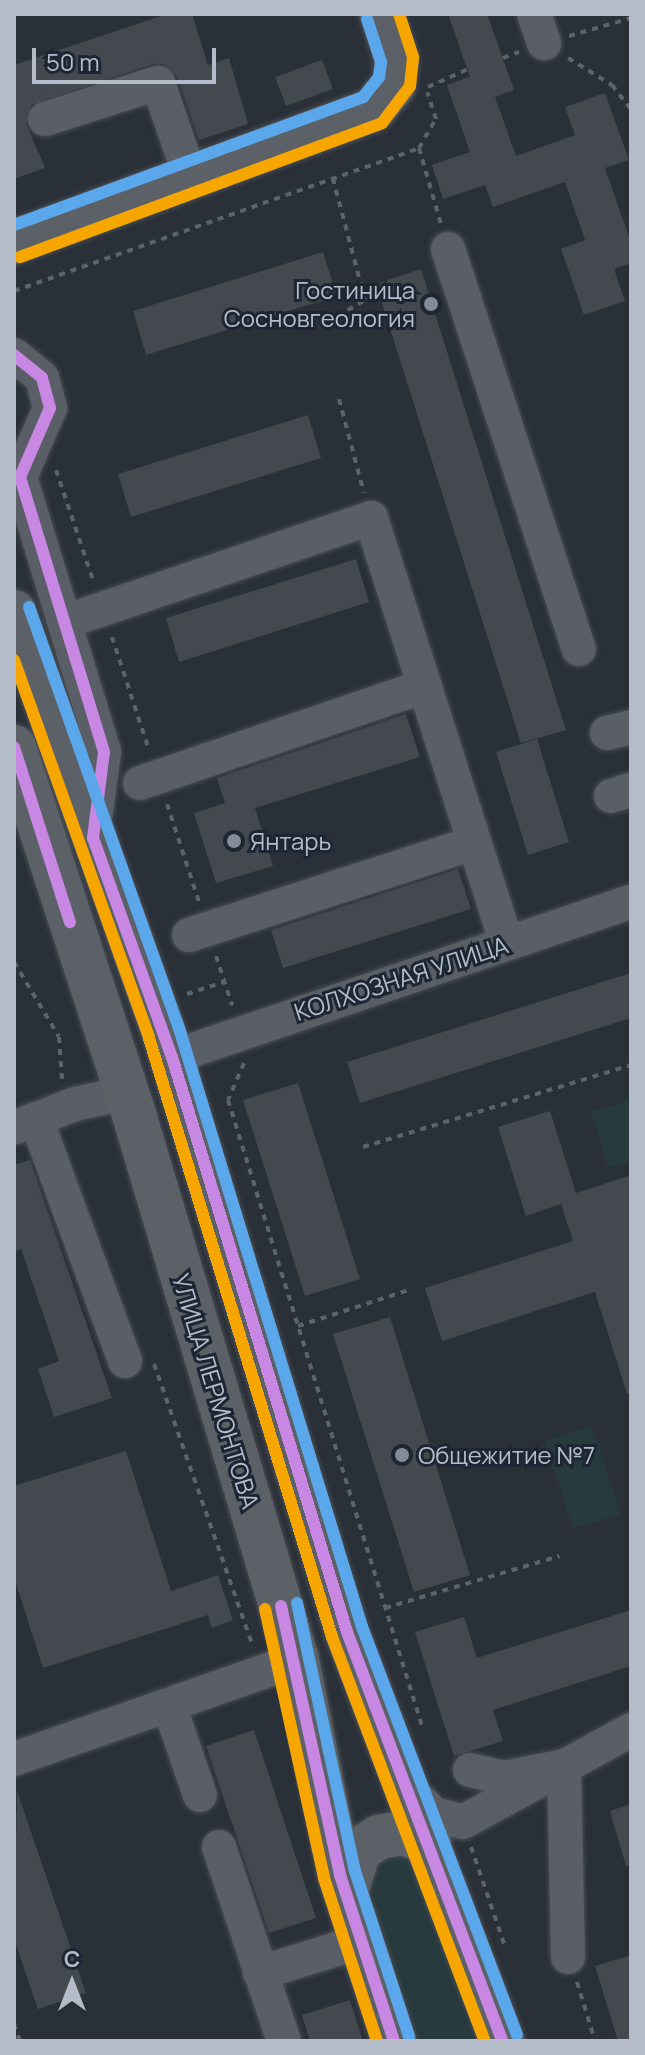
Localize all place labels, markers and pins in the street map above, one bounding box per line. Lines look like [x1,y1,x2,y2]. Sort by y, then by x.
place label: Гостиница Сосновгеология [224,276,415,332]
marker: Гостиница Сосновгеология [422,295,440,313]
place label: Янтарь [250,827,331,855]
marker: Янтарь [225,832,243,850]
place label: Общежитие №7 [418,1441,595,1469]
marker: Общежитие №7 [393,1446,411,1464]

